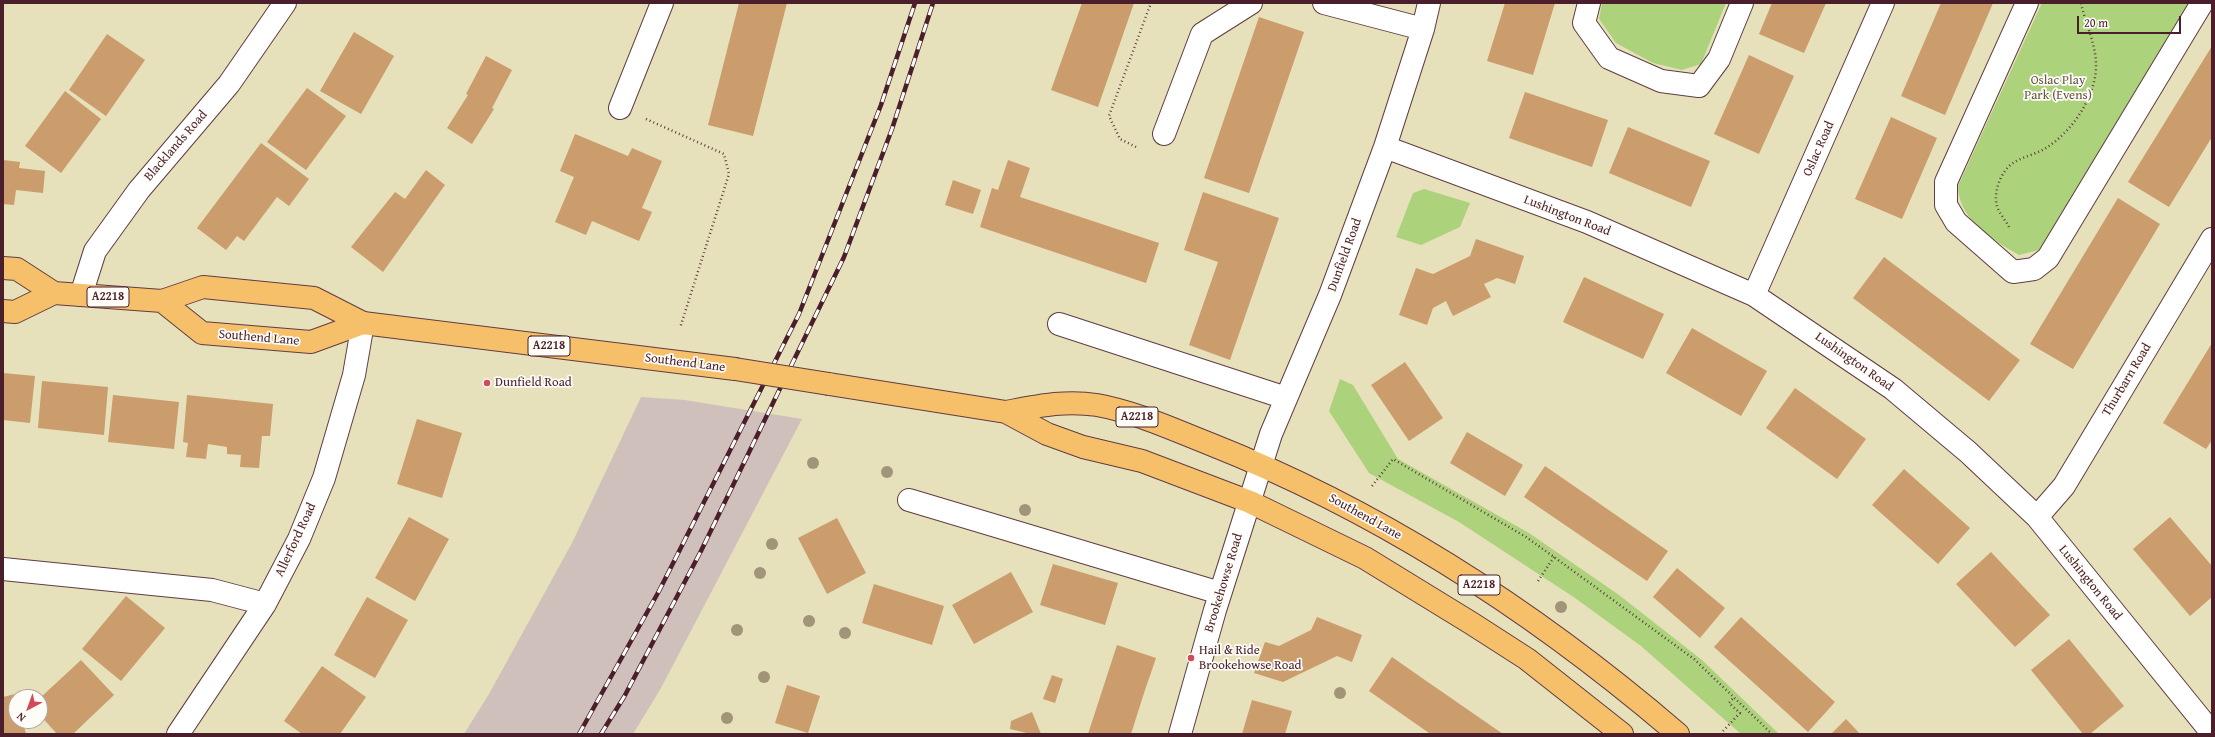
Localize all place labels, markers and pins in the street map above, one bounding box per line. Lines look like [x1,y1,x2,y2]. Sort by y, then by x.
place label: Dunfield Road [495,375,572,391]
marker: Dunfield Road [482,378,492,388]
place label: Hail & Ride Brookehowse Road [1199,643,1302,674]
marker: Hail & Ride Brookehowse Road [1186,653,1196,663]

